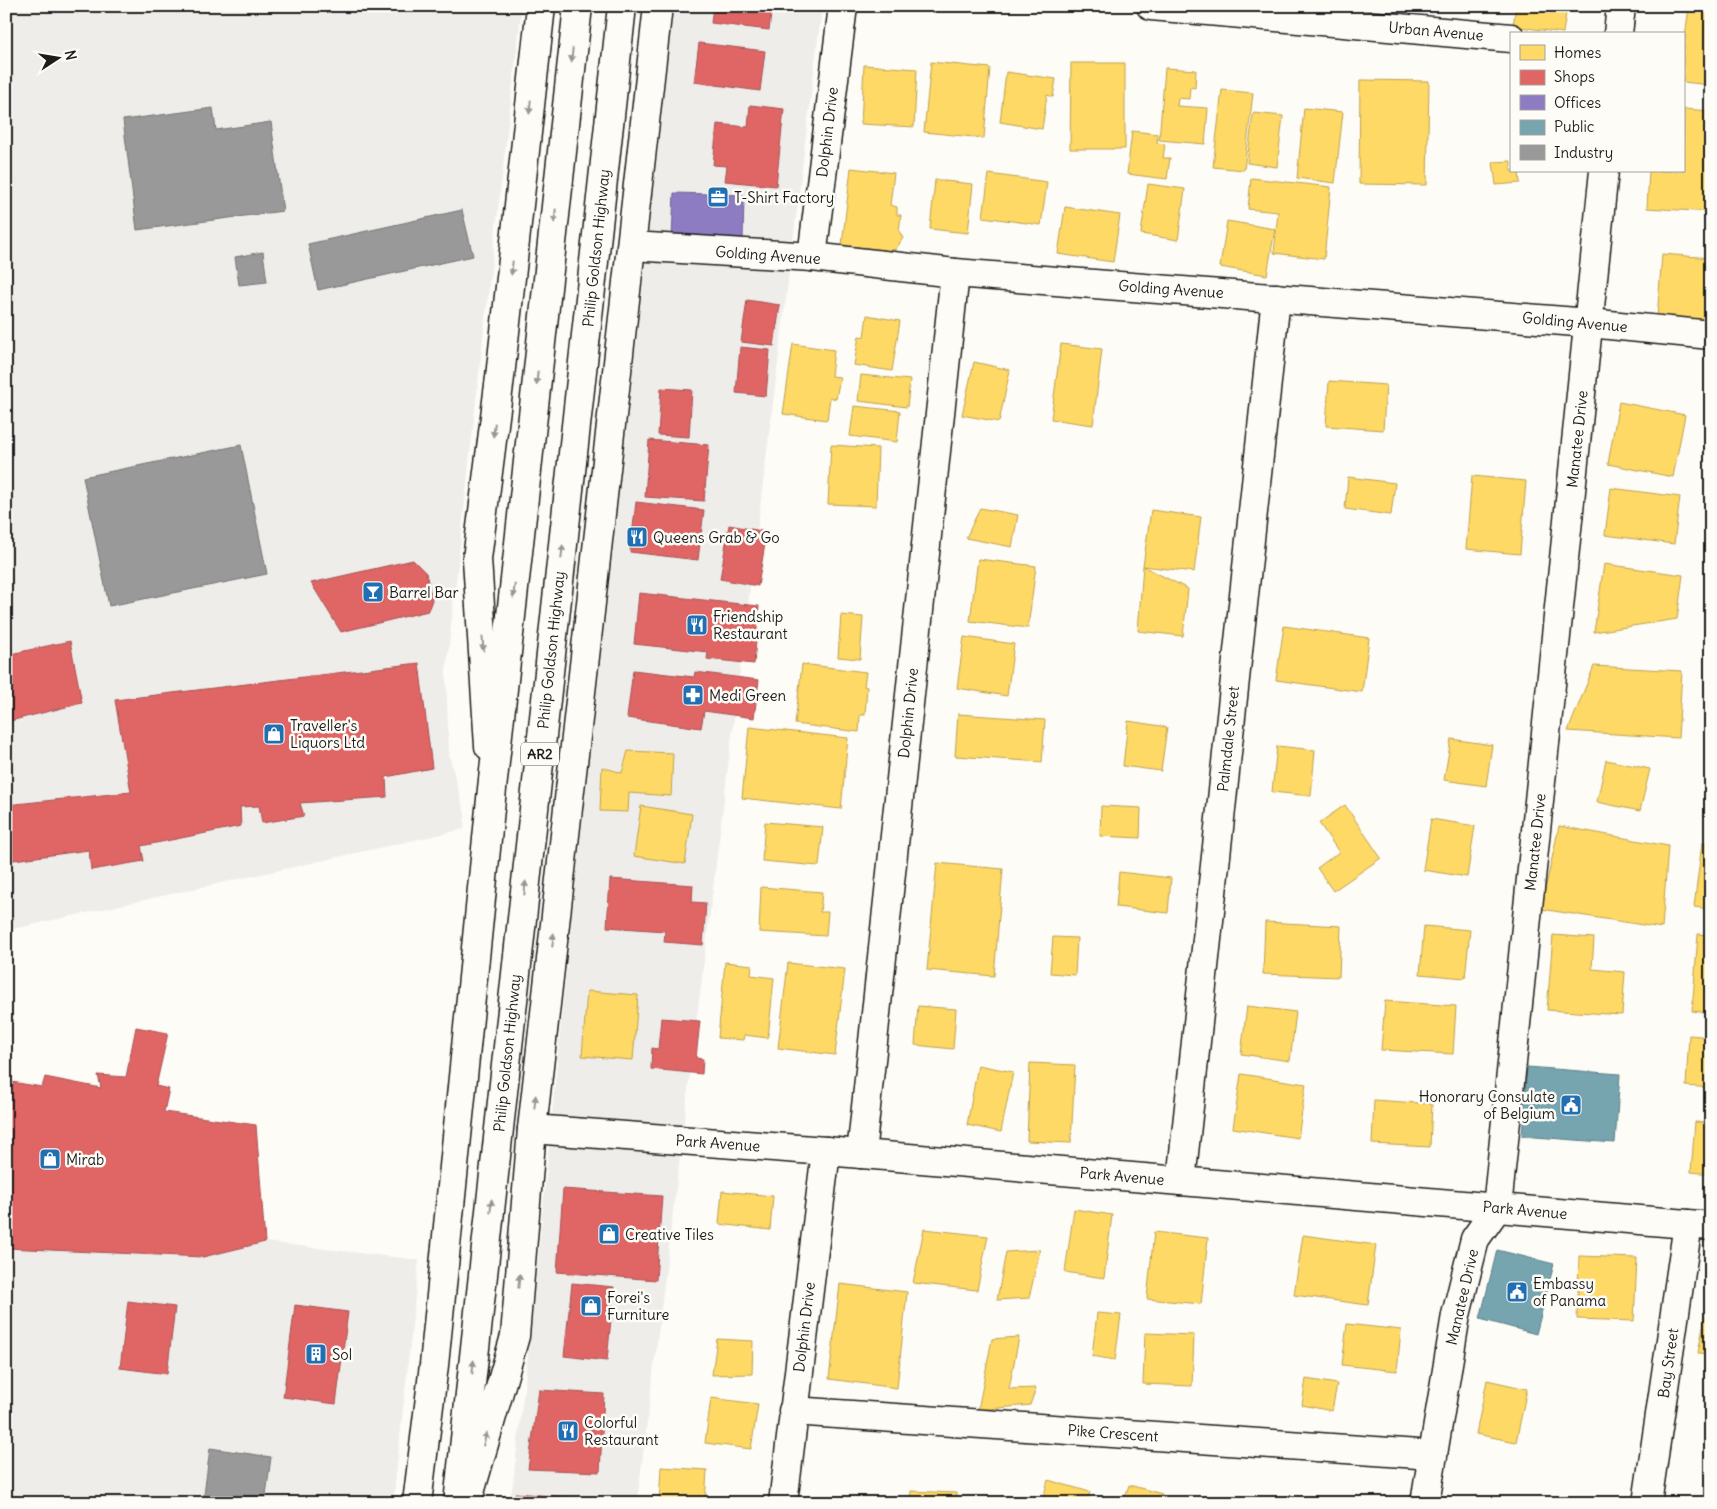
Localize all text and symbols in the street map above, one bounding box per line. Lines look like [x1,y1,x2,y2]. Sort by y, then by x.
street label: Urban Avenue [1388,17,1484,45]
north arrow [32,32,82,82]
legend [1510,32,1684,172]
text: Homes [1554,43,1601,62]
one-way arrow [568,47,576,63]
text: N [61,49,81,62]
text: Shops [1554,67,1595,86]
street label: Dolphin Drive [812,86,842,178]
text: Offices [1554,93,1601,112]
one-way arrow [526,99,534,115]
text: Public [1554,117,1595,136]
text: Industry [1554,143,1613,162]
street label: Philip Goldson Highway [578,168,614,328]
office icon: T-Shirt Factory [706,185,730,209]
place label: T-Shirt Factory [734,188,834,207]
one-way arrow [551,209,559,225]
street label: Golding Avenue [715,242,821,268]
one-way arrow [508,261,516,277]
street label: Golding Avenue [1118,276,1224,302]
street label: Golding Avenue [1522,308,1628,336]
one-way arrow [533,370,541,386]
street label: Manatee Drive [1562,389,1592,489]
one-way arrow [489,422,497,438]
restaurant icon: Queens Grab & Go [625,525,649,549]
place label: Queens Grab & Go [653,528,780,547]
one-way arrow [558,544,566,560]
street label: Philip Goldson Highway [533,570,569,730]
bar icon: Barrel Bar [361,580,385,604]
place label: Barrel Bar [389,583,459,602]
one-way arrow [510,584,518,600]
place label: Friendship Restaurant [713,607,788,643]
restaurant icon: Friendship Restaurant [685,613,709,637]
one-way arrow [479,636,487,652]
street label: Dolphin Drive [894,667,922,759]
pharmacy icon: Medi Green [681,683,705,707]
street label: Palmdale Street [1213,685,1243,793]
place label: Medi Green [709,686,787,705]
place label: Traveller's Liquors Ltd [290,716,365,752]
shop icon: Traveller's Liquors Ltd [262,722,286,746]
road number: AR2 [521,742,559,766]
street label: Manatee Drive [1520,792,1550,892]
one-way arrow [521,879,529,895]
one-way arrow [549,932,557,948]
street label: Philip Goldson Highway [489,973,525,1133]
place label: Honorary Consulate of Belgium [1419,1087,1555,1123]
one-way arrow [531,1093,539,1109]
public building icon: Honorary Consulate of Belgium [1559,1093,1583,1117]
street label: Park Avenue [675,1131,761,1155]
shop icon: Mirab [38,1147,62,1171]
place label: Mirab [66,1150,104,1169]
street label: Park Avenue [1079,1163,1165,1189]
one-way arrow [487,1197,495,1213]
street label: Park Avenue [1482,1197,1568,1223]
shop icon: Creative Tiles [597,1222,621,1246]
place label: Creative Tiles [625,1225,714,1244]
street label: Manatee Drive [1442,1247,1482,1347]
one-way arrow [516,1273,524,1289]
place label: Embassy of Panama [1533,1274,1606,1310]
public building icon: Embassy of Panama [1505,1280,1529,1304]
street label: Dolphin Drive [789,1281,819,1373]
place label: Forei's Furniture [607,1288,669,1324]
shop icon: Forei's Furniture [579,1294,603,1318]
street label: Bay Street [1654,1327,1682,1399]
building icon: Sol [304,1342,328,1366]
place label: Sol [332,1345,352,1364]
one-way arrow [469,1359,477,1375]
place label: Colorful Restaurant [584,1413,659,1449]
restaurant icon: Colorful Restaurant [556,1419,580,1443]
street label: Pike Crescent [1067,1420,1159,1446]
one-way arrow [482,1431,490,1446]

